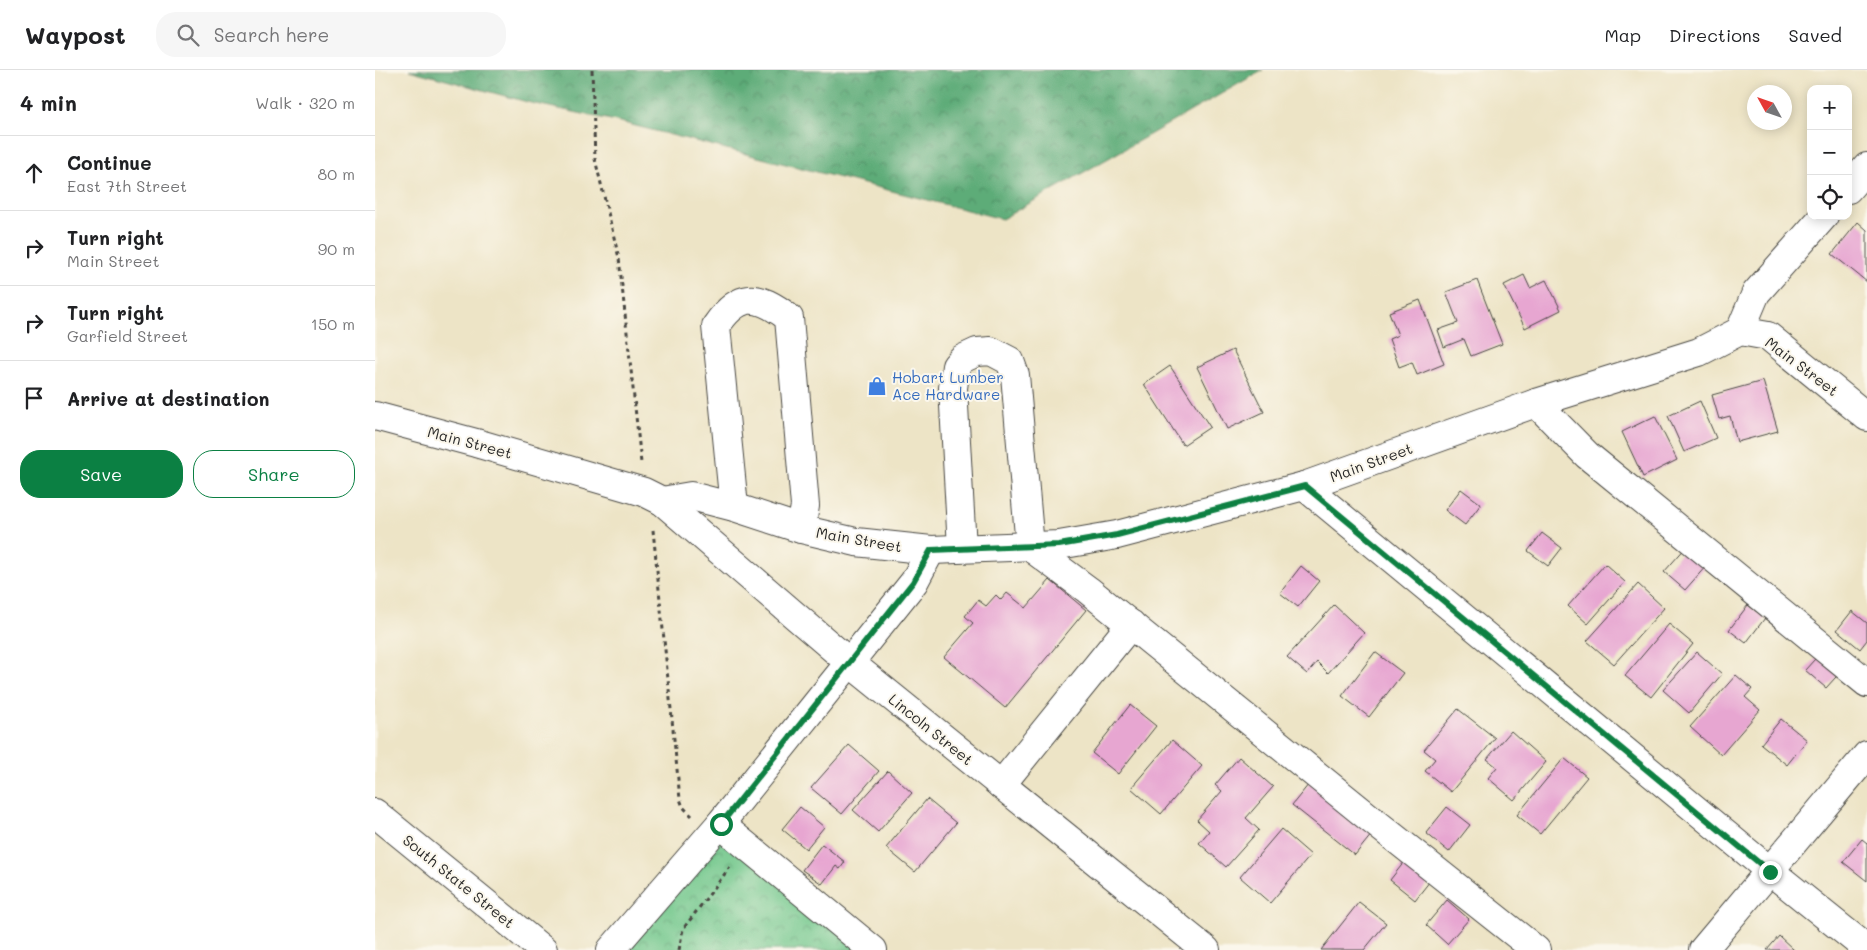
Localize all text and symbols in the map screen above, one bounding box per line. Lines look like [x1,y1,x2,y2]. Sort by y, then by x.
search box [156,12,506,57]
text: Waypost [25,19,126,50]
icon: search [174,21,202,49]
text: Search here [214,22,329,47]
text: Map [1604,23,1641,47]
text: Directions [1669,23,1761,47]
text: Saved [1789,23,1842,47]
north arrow [1747,85,1792,130]
map controls [1807,85,1852,220]
button: + [1807,85,1852,130]
text: 4 min [20,89,77,116]
text: Walk · 320 m [255,92,355,113]
button: − [1807,130,1852,175]
text: Continue [67,150,152,175]
icon: ahead [20,159,48,187]
text: 80 m [318,163,355,184]
text: East 7th Street [67,175,187,196]
button: locate [1807,175,1852,220]
text: Turn right [67,225,164,250]
icon: right [20,234,48,262]
text: 90 m [318,238,355,259]
text: Main Street [67,250,160,271]
text: Turn right [67,300,164,325]
icon: right [20,309,48,337]
text: 150 m [311,313,355,334]
text: Garfield Street [67,325,188,346]
street label: Main Street [1761,332,1843,400]
place label: Hobart Lumber Ace Hardware [892,367,1004,404]
shop icon: Hobart Lumber Ace Hardware [866,375,888,397]
icon: arrive [20,384,48,412]
text: Arrive at destination [67,386,270,411]
street label: Main Street [426,421,514,463]
street label: Main Street [1327,438,1415,486]
button: Save [20,450,183,498]
button: Share [193,450,355,498]
street label: Main Street [815,522,903,556]
street label: Lincoln Street [885,689,977,769]
route start [710,813,733,836]
street label: South State Street [399,830,519,932]
route end [1759,861,1782,884]

